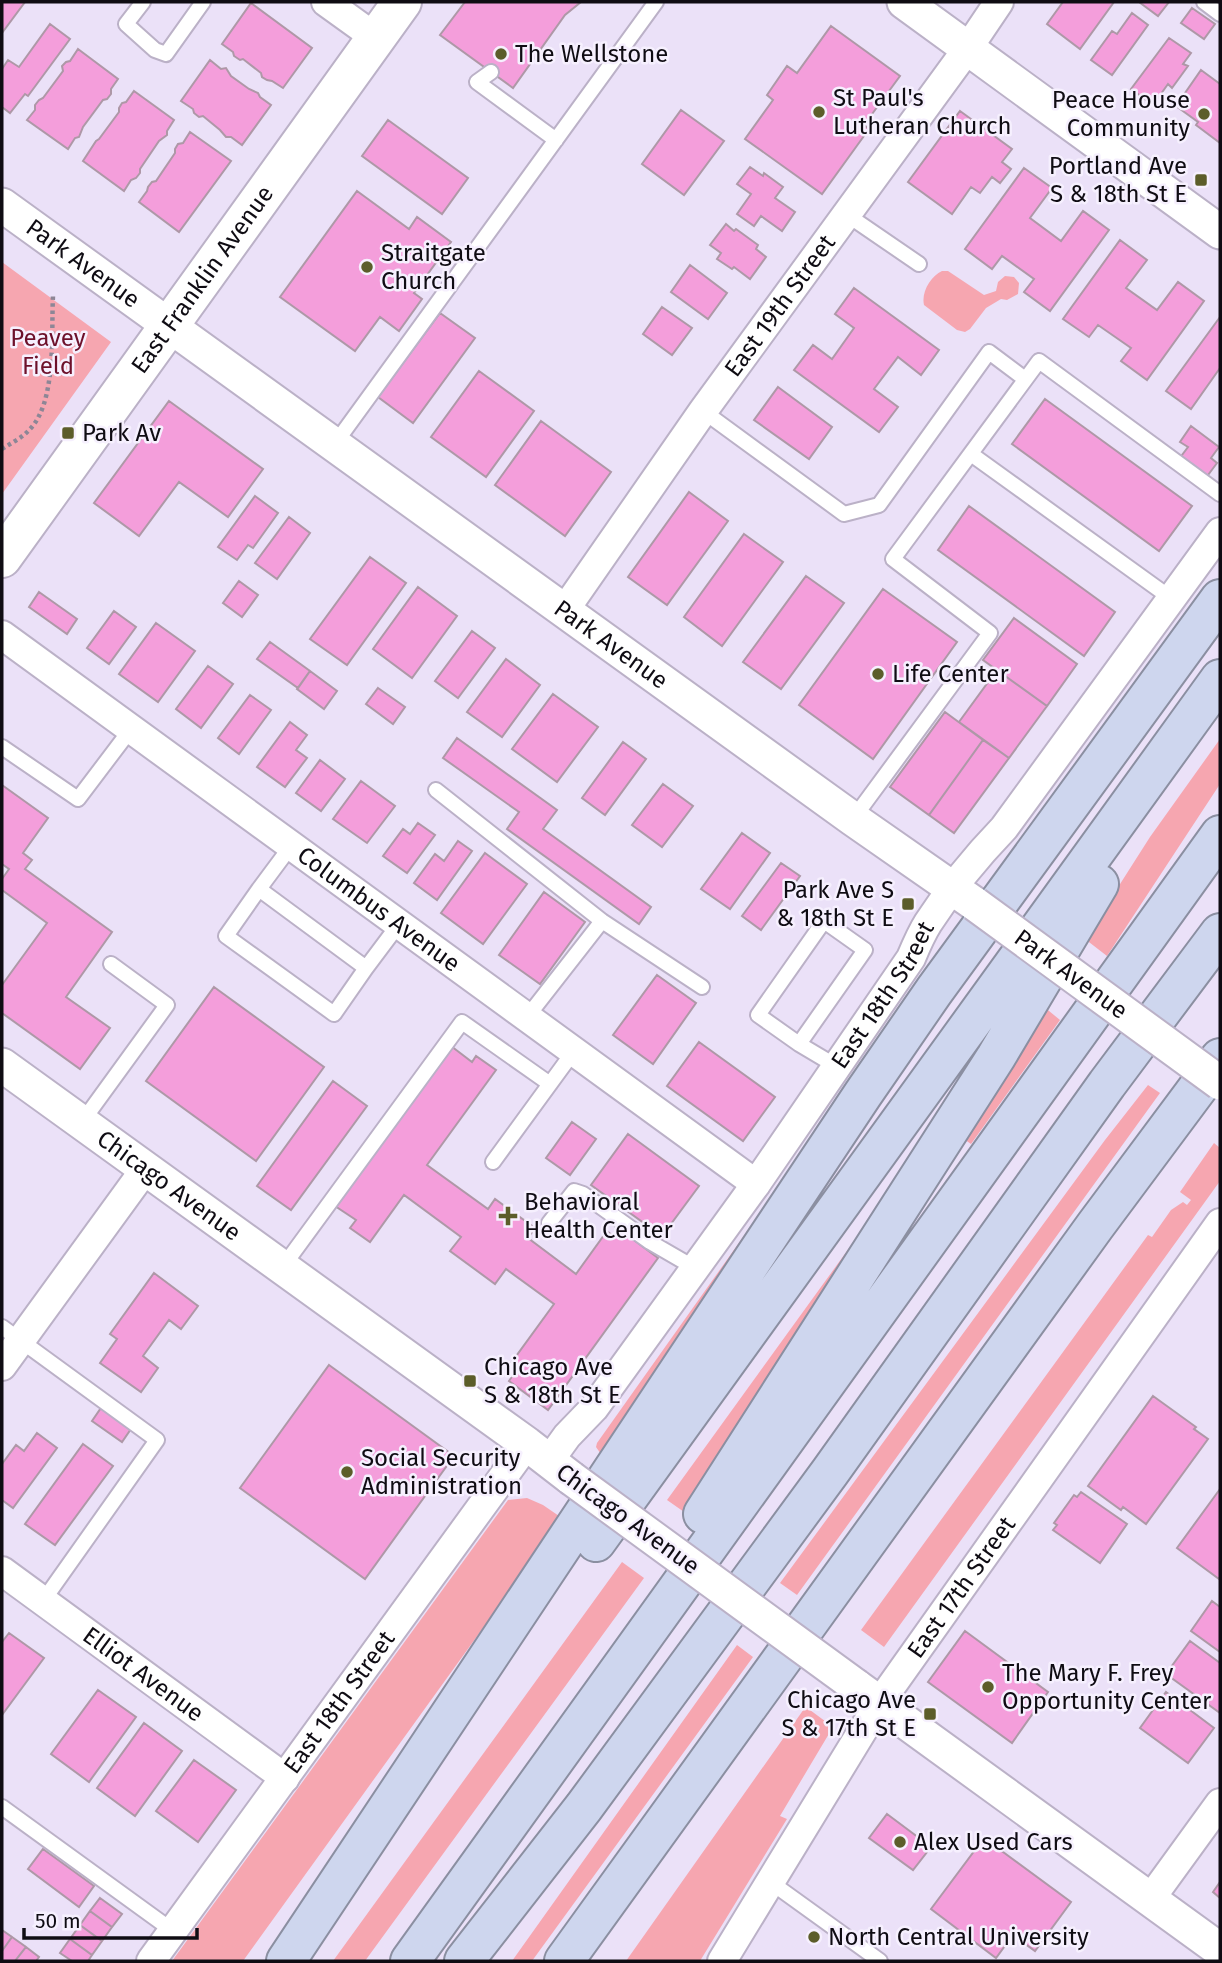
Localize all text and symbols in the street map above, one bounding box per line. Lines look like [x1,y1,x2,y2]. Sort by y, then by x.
place label: The Wellstone [515,40,668,68]
marker: The Wellstone [493,46,509,62]
place label: St Paul's Lutheran Church [833,84,1012,140]
place label: Peace House Community [1052,86,1190,142]
marker: St Paul's Lutheran Church [811,104,827,120]
marker: Peace House Community [1196,106,1212,122]
place label: Portland Ave S & 18th St E [1049,152,1187,208]
marker: Portland Ave S & 18th St E [1193,172,1209,188]
street label: East Franklin Avenue [125,180,279,379]
street label: Park Avenue [21,213,145,314]
street label: East 19th Street [719,229,841,382]
place label: Straitgate Church [381,239,486,295]
marker: Straitgate Church [359,259,375,275]
park label: Peavey Field [10,324,86,380]
place label: Park Av [82,419,161,447]
marker: Park Av [60,425,76,441]
street label: Park Avenue [549,594,673,695]
place label: Life Center [892,660,1009,688]
marker: Life Center [870,666,886,682]
street label: Columbus Avenue [292,841,465,978]
place label: Park Ave S & 18th St E [776,876,894,932]
marker: Park Ave S & 18th St E [900,896,916,912]
street label: East 18th Street [825,916,940,1074]
street label: Park Avenue [1009,924,1133,1025]
street label: Chicago Avenue [92,1124,246,1247]
place label: Behavioral Health Center [524,1188,674,1244]
marker: Behavioral Health Center [498,1206,518,1226]
place label: Chicago Ave S & 18th St E [484,1353,621,1409]
marker: Chicago Ave S & 18th St E [462,1373,478,1389]
place label: Social Security Administration [361,1444,522,1500]
street label: Chicago Avenue [551,1458,705,1580]
marker: Social Security Administration [339,1464,355,1480]
street label: East 17th Street [902,1511,1021,1664]
street label: Elliot Avenue [78,1621,209,1728]
street label: East 18th Street [278,1625,401,1779]
place label: The Mary F. Frey Opportunity Center [1002,1659,1212,1715]
marker: The Mary F. Frey Opportunity Center [980,1679,996,1695]
place label: Chicago Ave S & 17th St E [782,1686,916,1742]
marker: Chicago Ave S & 17th St E [922,1706,938,1722]
place label: Alex Used Cars [914,1828,1073,1856]
marker: Alex Used Cars [892,1834,908,1850]
scale bar [24,1896,198,1940]
text: 50 m [35,1908,81,1934]
place label: North Central University [828,1923,1089,1951]
marker: North Central University [806,1929,822,1945]

